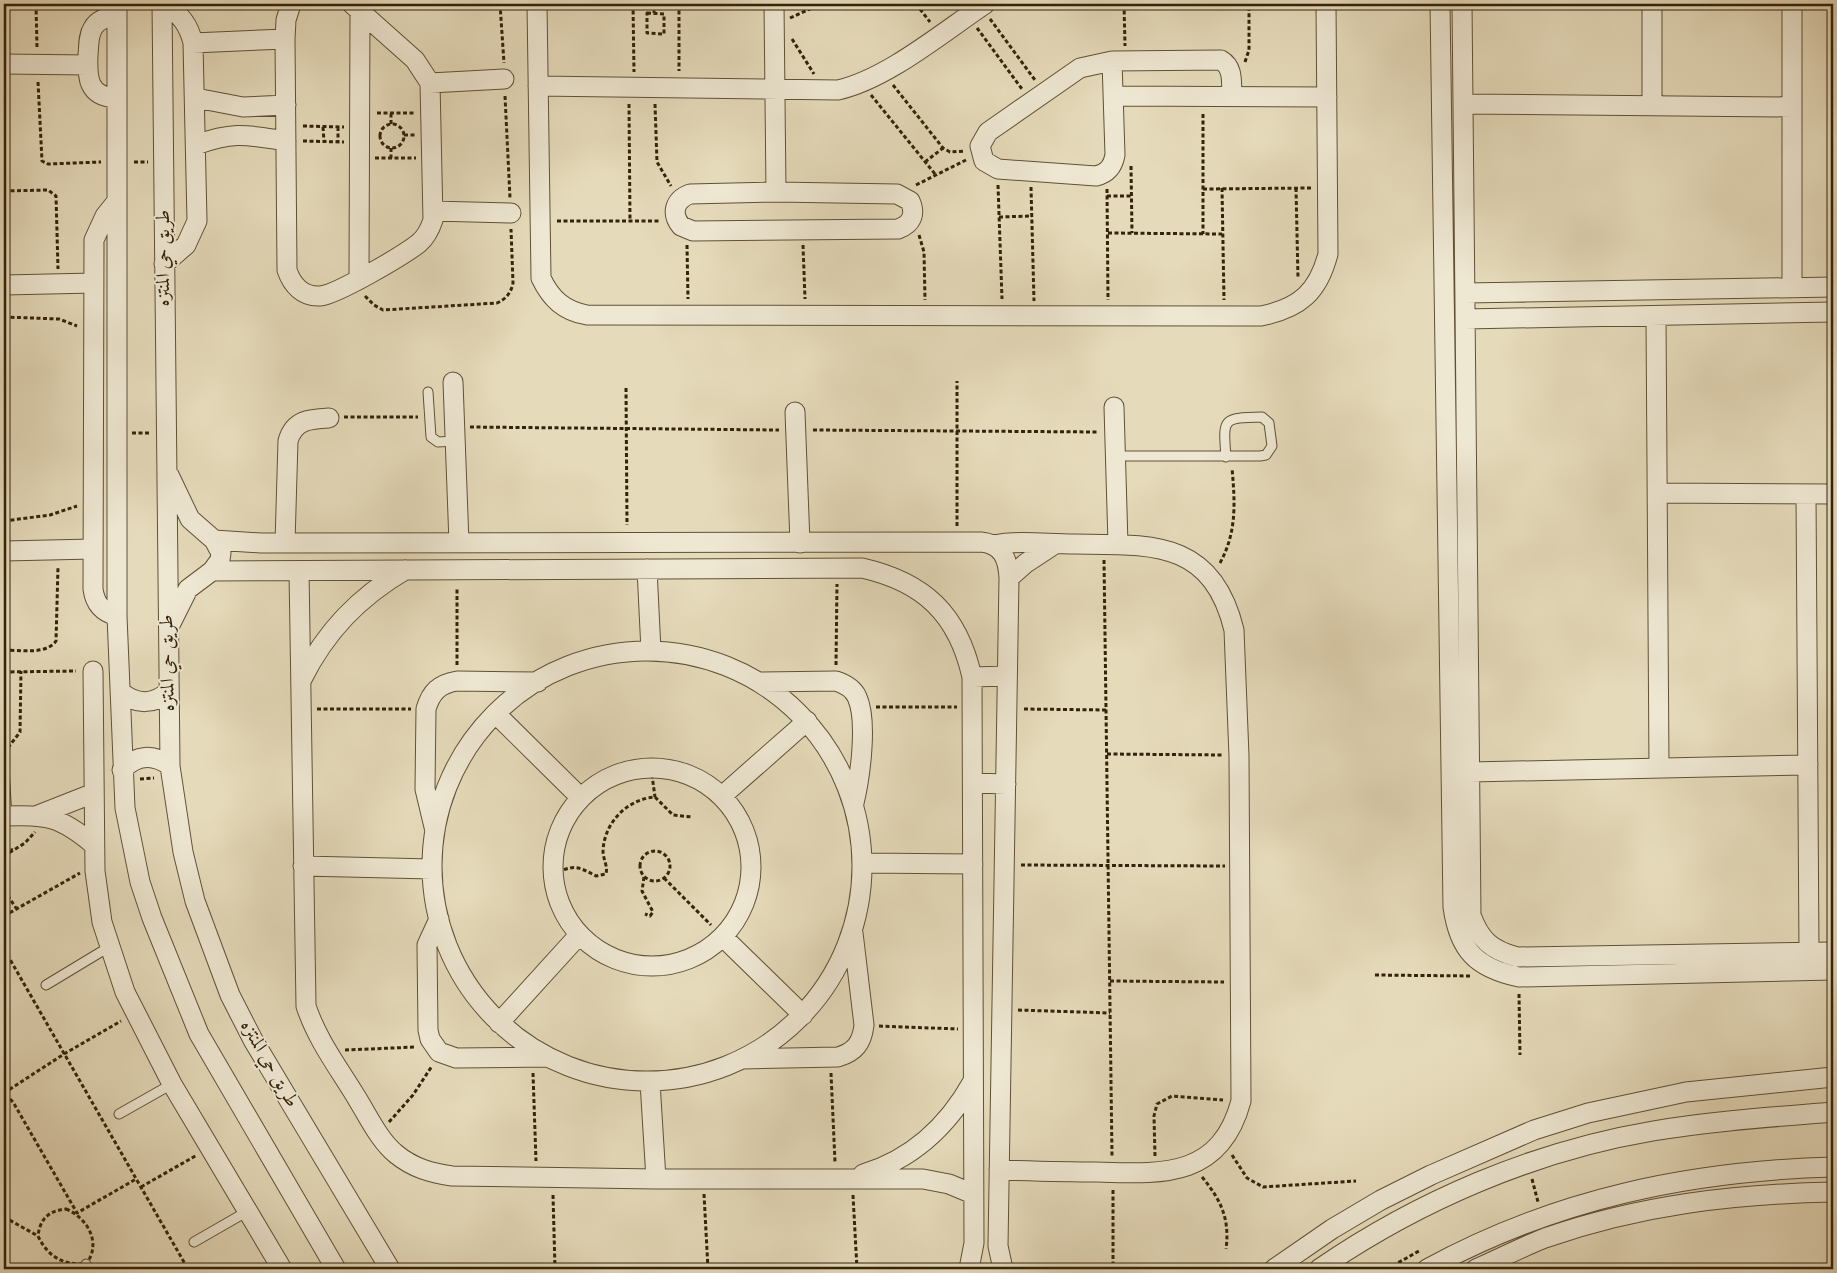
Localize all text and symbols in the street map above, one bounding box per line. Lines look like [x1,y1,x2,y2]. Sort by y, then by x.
street label: طريق حي المنتزه [152,210,178,306]
street label: طريق حي المنتزه [155,614,183,712]
street label: طريق حي المنتزه [233,1016,304,1113]

